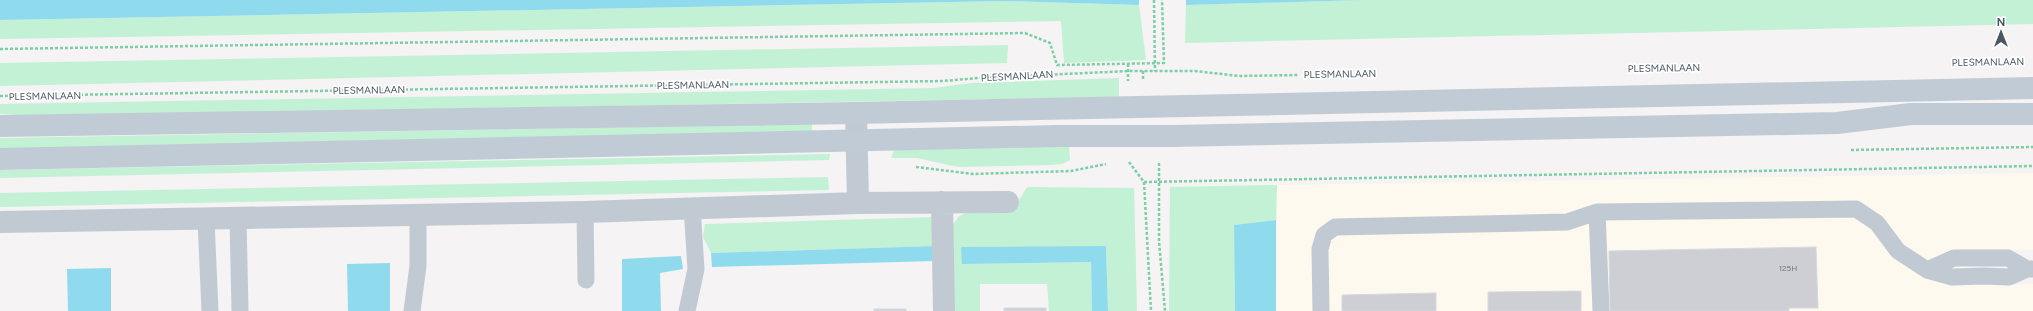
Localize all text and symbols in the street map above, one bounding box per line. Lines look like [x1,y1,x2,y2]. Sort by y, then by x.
north arrow [1981,12,2021,52]
text: N [1997,16,2005,29]
street label: PLESMANLAAN [1952,55,2024,69]
street label: PLESMANLAAN [1628,61,1700,75]
street label: PLESMANLAAN [1304,67,1376,81]
street label: PLESMANLAAN [980,68,1054,84]
street label: PLESMANLAAN [657,78,729,92]
street label: PLESMANLAAN [333,83,405,97]
street label: PLESMANLAAN [9,89,81,103]
house number: 125H [1779,263,1797,273]

